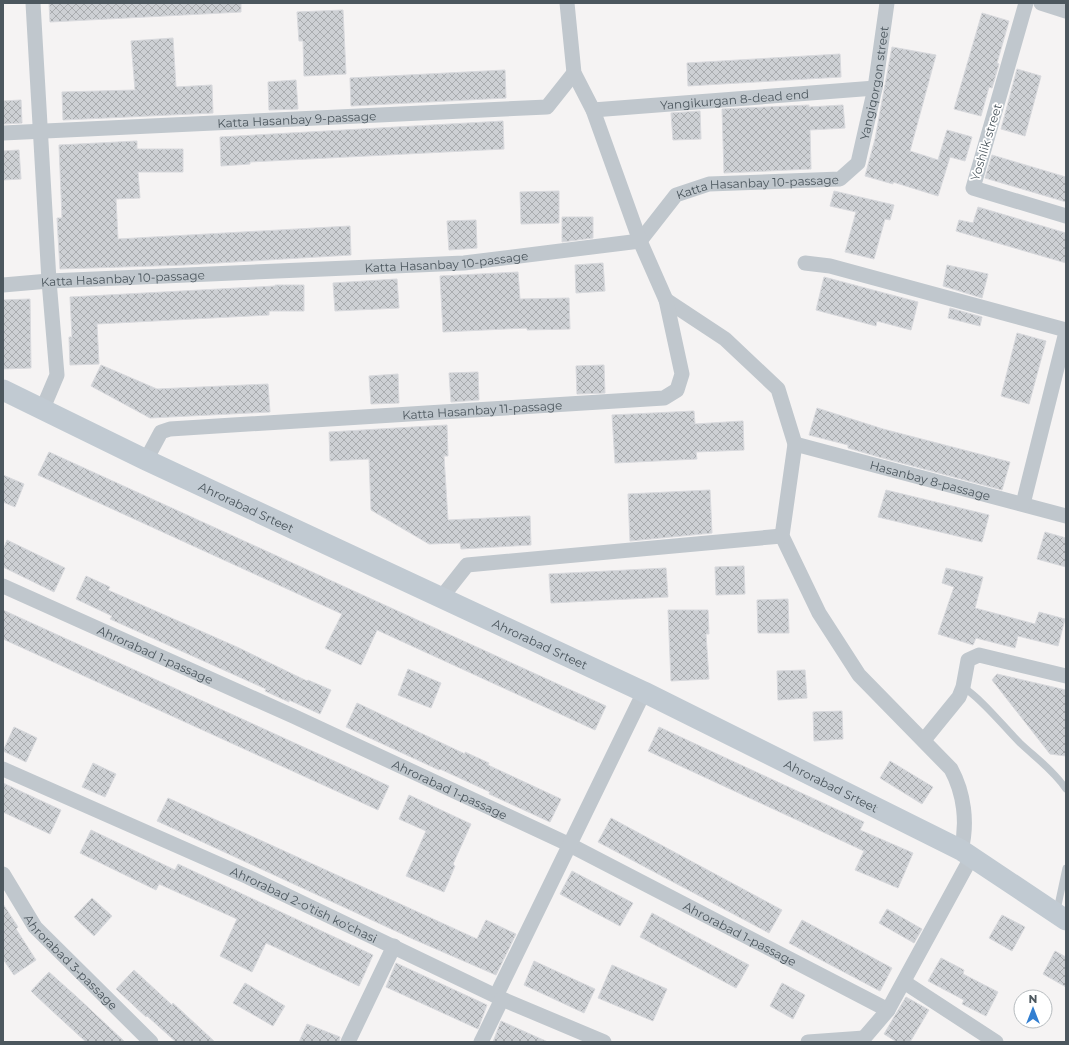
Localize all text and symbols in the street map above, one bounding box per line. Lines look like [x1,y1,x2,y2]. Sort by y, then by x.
street label: Yangiqorgon street [856,25,891,141]
street label: Yangikurgan 8-dead end [659,86,810,112]
street label: Yoshlik street [967,101,1005,182]
street label: Katta Hasanbay 9-passage [217,108,377,130]
street label: Katta Hasanbay 10-passage [674,172,839,202]
street label: Katta Hasanbay 10-passage [364,248,529,275]
street label: Katta Hasanbay 10-passage [40,267,205,289]
street label: Katta Hasanbay 11-passage [402,397,563,422]
street label: Hasanbay 8-passage [868,457,992,503]
street label: Ahrorabad Srteet [196,478,297,535]
street label: Ahrorabad Srteet [490,615,590,672]
street label: Ahrorabad 1-passage [95,622,216,687]
street label: Ahrorabad 1-passage [390,756,510,822]
street label: Ahrorabad Srteet [782,756,881,815]
street label: Ahrorabad 2-o'tish ko'chasi [228,863,380,946]
street label: Ahrorabad 1-passage [681,898,799,969]
street label: Ahrorabad 3-passage [21,911,121,1013]
north arrow [1013,989,1053,1029]
text: N [1029,992,1037,1006]

